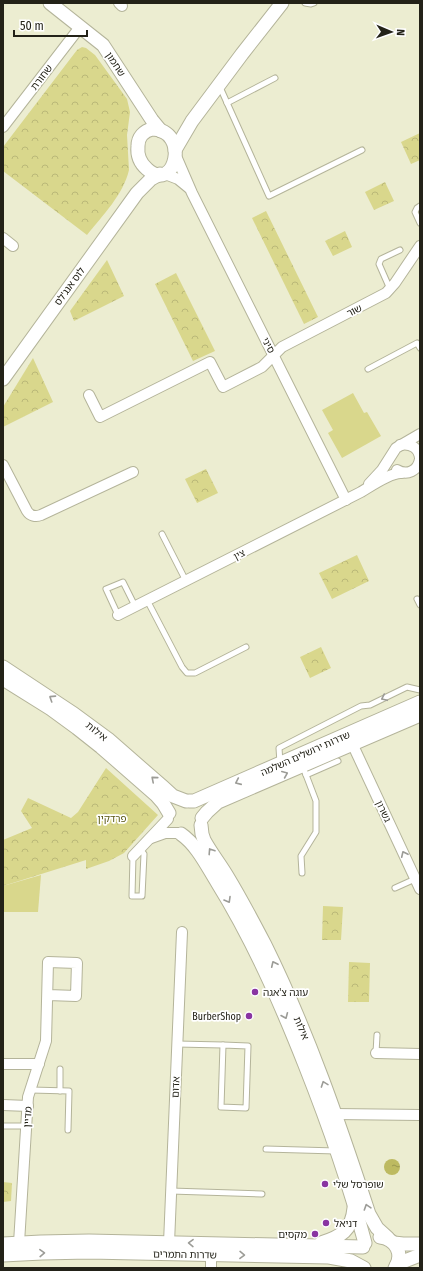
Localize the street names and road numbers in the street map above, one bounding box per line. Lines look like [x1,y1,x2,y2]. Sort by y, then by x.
street label: שחמון [103,50,128,79]
street label: שחורת [28,63,55,93]
street label: לוס אנג'לס [52,265,88,308]
street label: שור [345,302,364,320]
street label: סיני [259,336,277,355]
street label: צין [232,547,248,563]
street label: אילות [83,720,110,744]
street label: שדרות ירושלים השלמה [259,729,352,779]
street label: גשרון [373,799,393,824]
street label: אילות [291,1015,311,1042]
street label: אדום [170,1076,182,1098]
street label: מדיין [21,1106,35,1128]
street label: שדרות התמרים [153,1248,217,1262]

